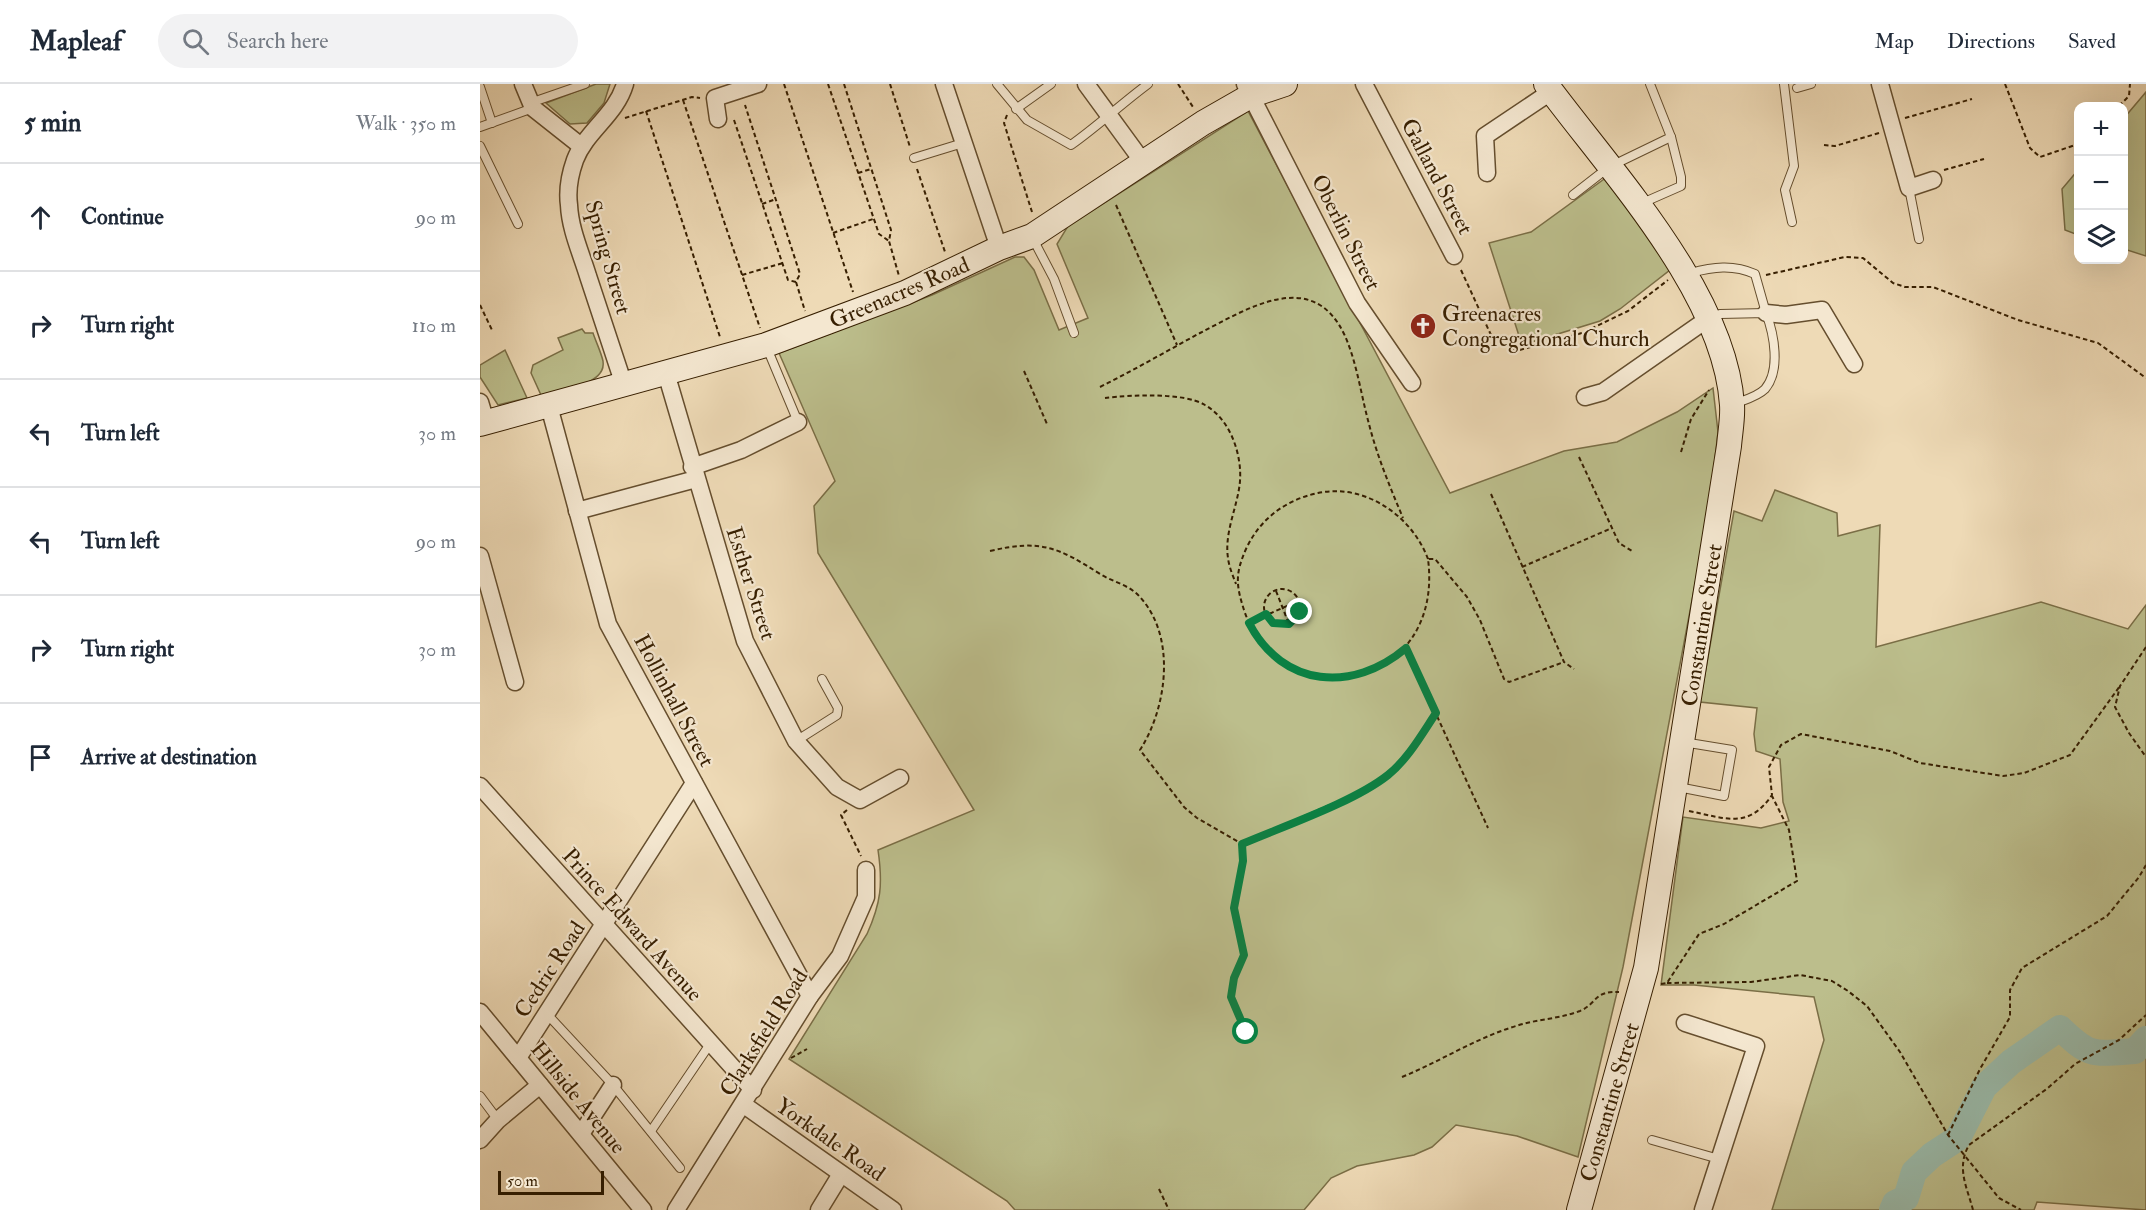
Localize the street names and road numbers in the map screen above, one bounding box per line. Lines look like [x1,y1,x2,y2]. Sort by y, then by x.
street label: Galland Street [1395,114,1479,239]
street label: Oberlin Street [1305,170,1387,295]
street label: Spring Street [577,197,638,318]
street label: Greenacres Road [825,251,974,335]
street label: Esther Street [720,523,782,643]
street label: Constantine Street [1675,542,1729,708]
street label: Hollinhall Street [627,629,721,772]
street label: Prince Edward Avenue [556,842,709,1007]
street label: Cedric Road [508,916,592,1023]
street label: Clarksfield Road [714,963,814,1101]
street label: Constantine Street [1574,1020,1646,1185]
street label: Hillside Avenue [524,1036,632,1160]
street label: Yorkdale Road [770,1092,891,1188]

